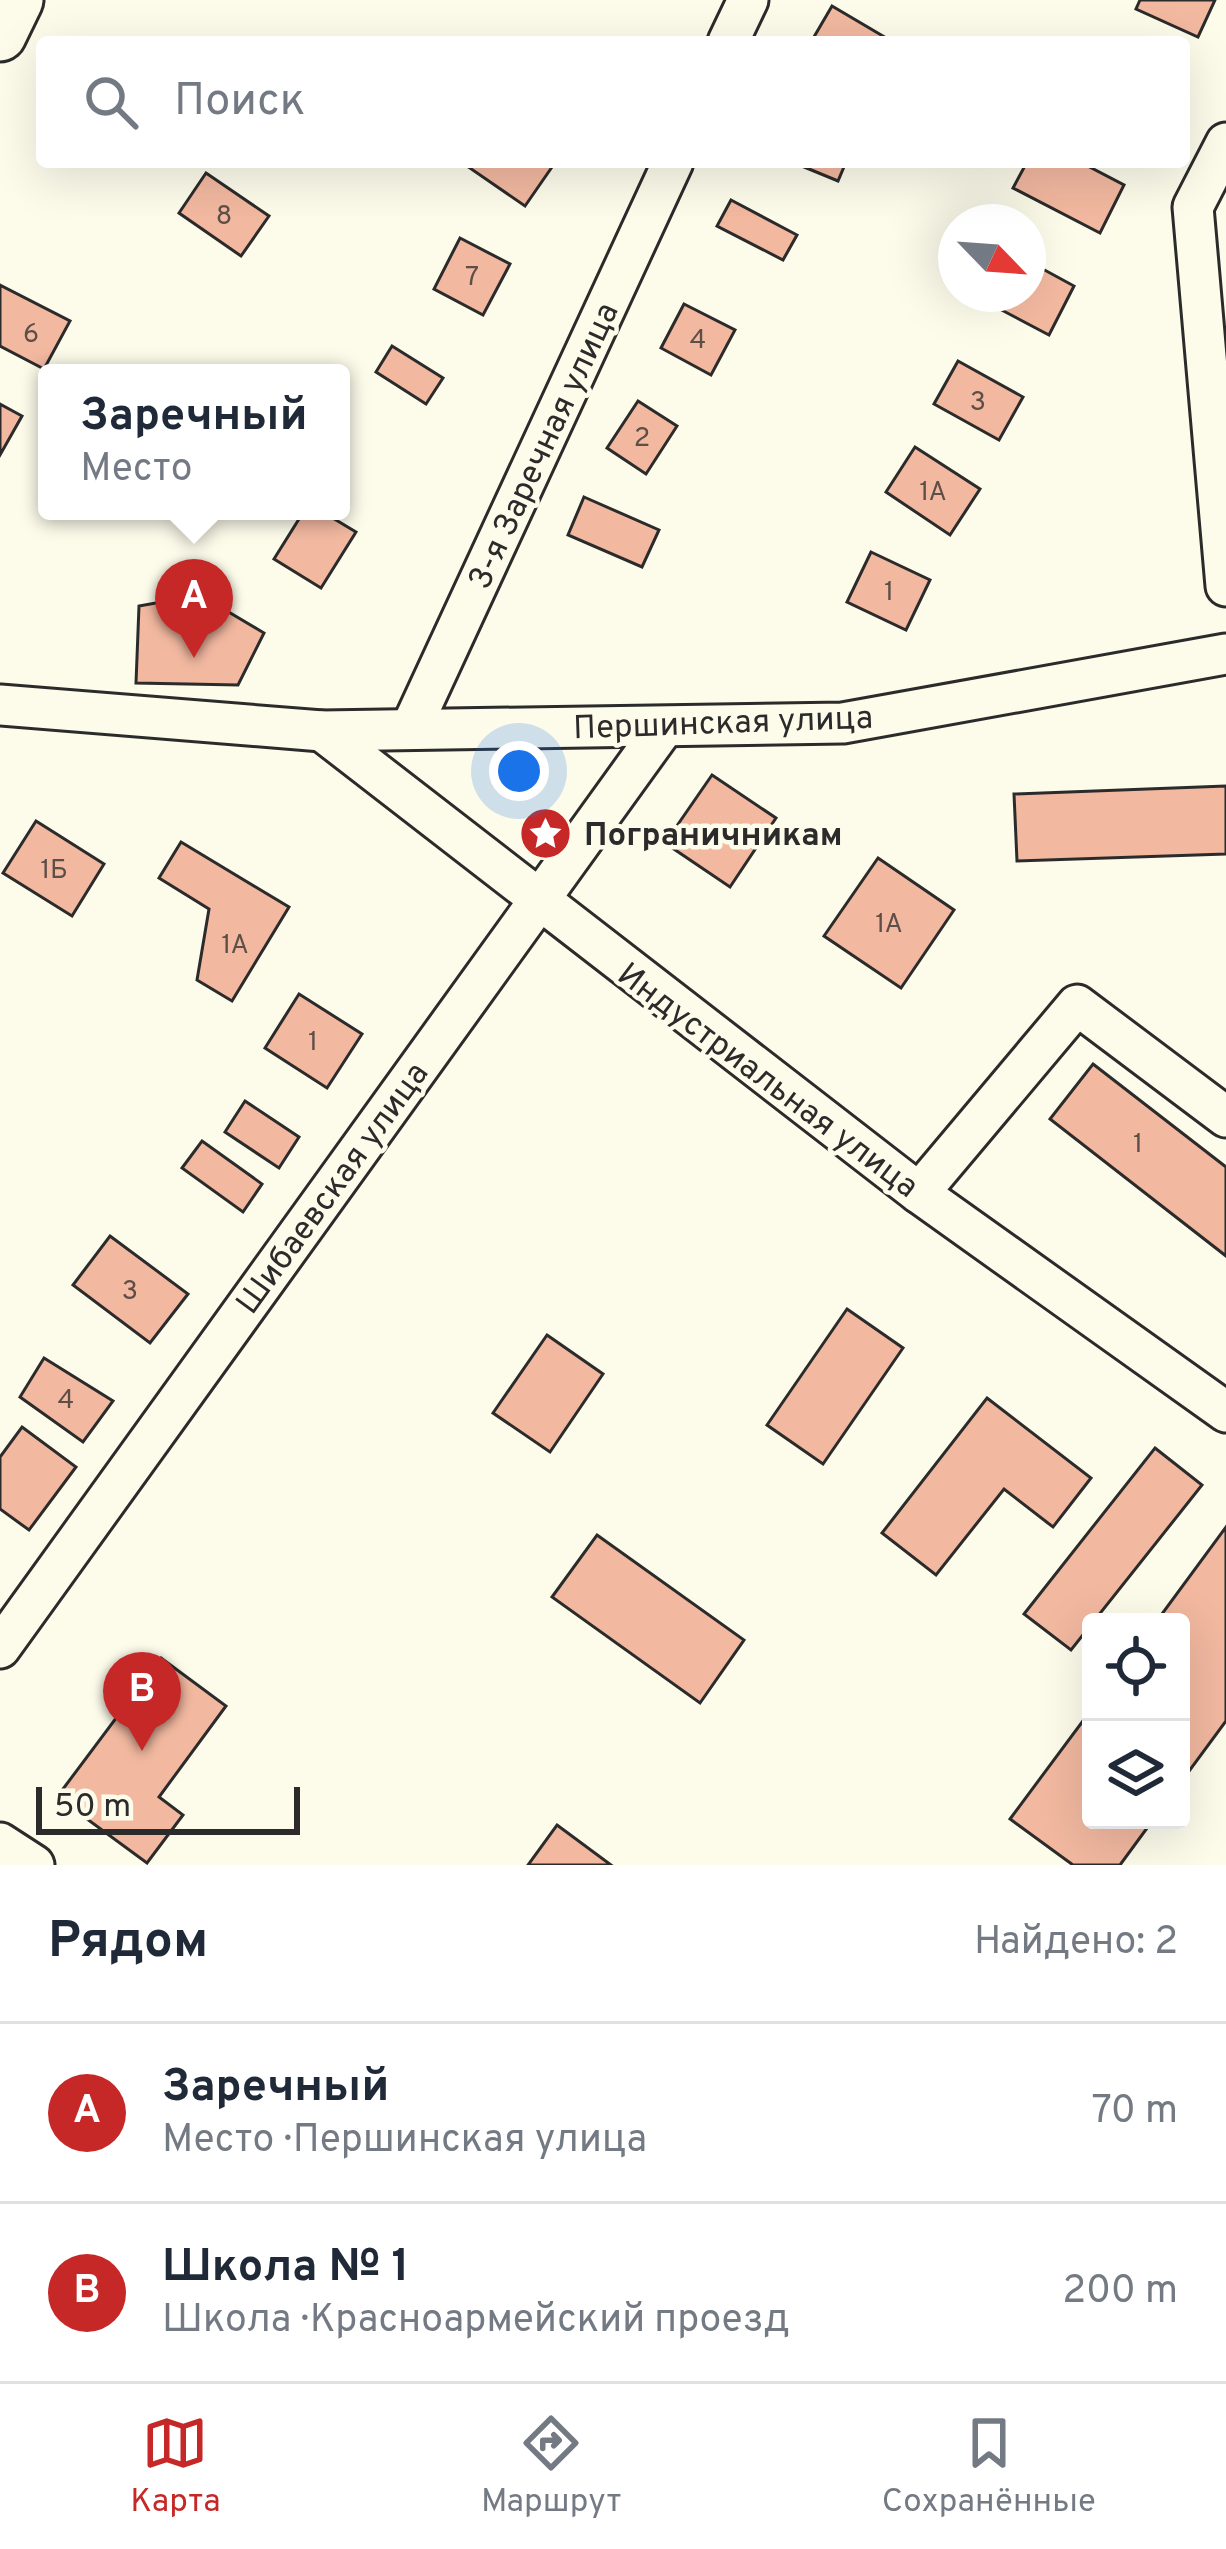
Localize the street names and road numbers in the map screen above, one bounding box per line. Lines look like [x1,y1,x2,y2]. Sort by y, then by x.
street label: 3-я Заречная улица [461,297,630,597]
street label: Першинская улица [573,699,874,751]
street label: Индустриальная улица [608,955,925,1209]
street label: Шибаевская улица [229,1055,440,1324]

